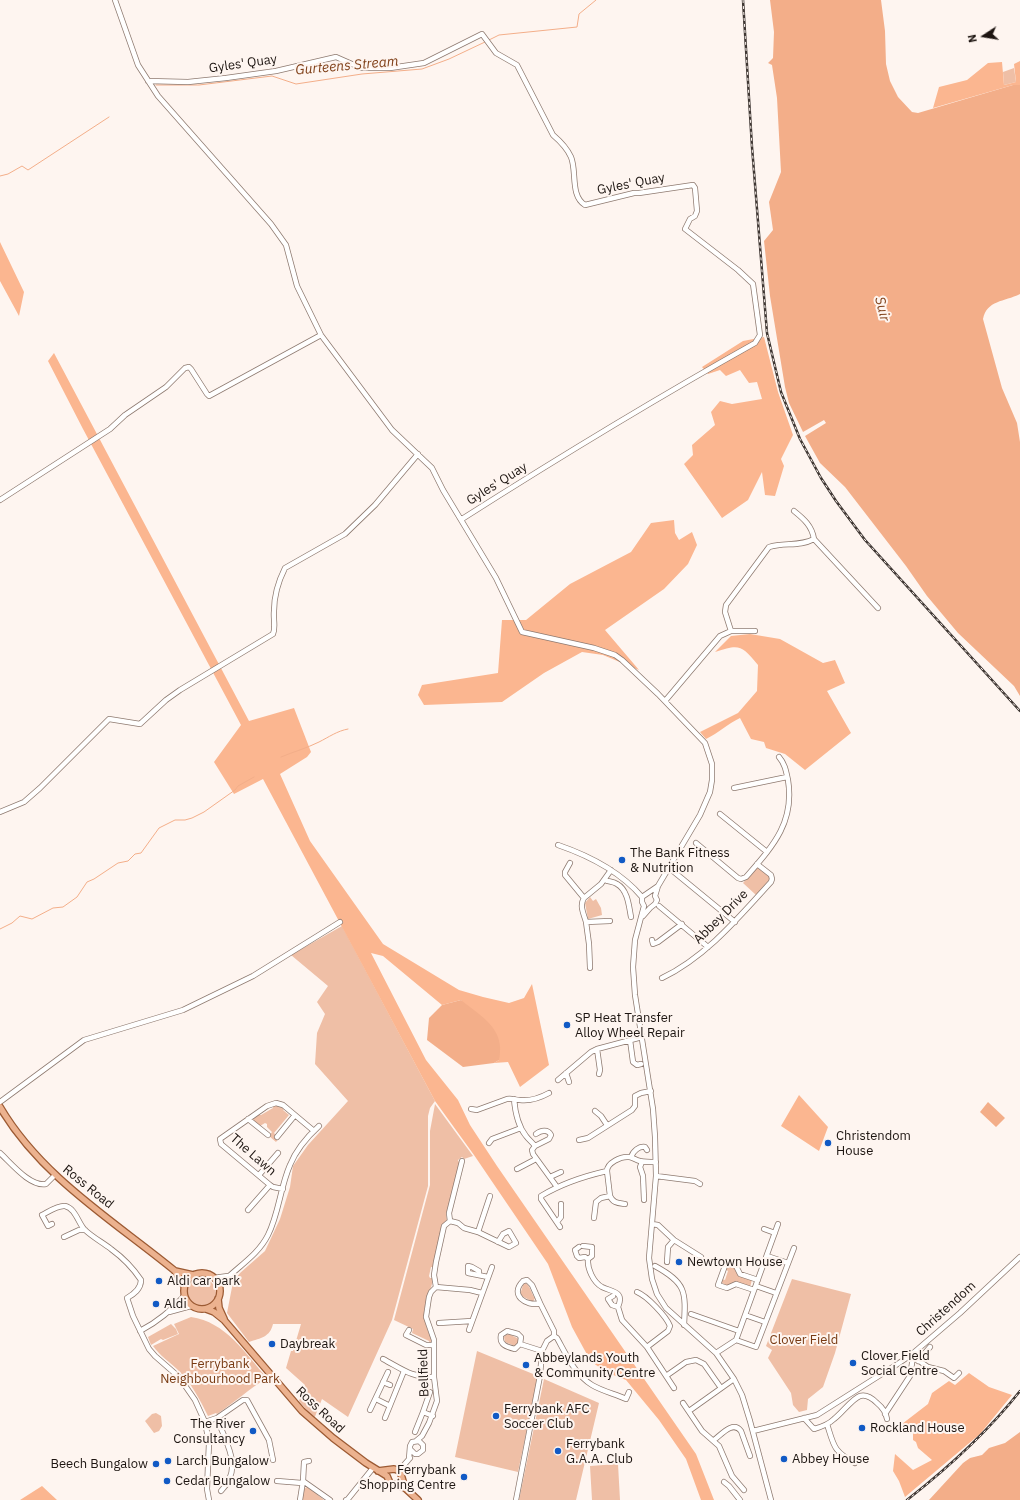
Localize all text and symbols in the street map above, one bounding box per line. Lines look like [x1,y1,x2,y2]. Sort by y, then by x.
north arrow [964,16,1004,56]
text: N [965,33,980,44]
street label: Gyles' Quay [208,52,278,76]
water label: Gurteens Stream [295,53,399,79]
street label: Gyles' Quay [596,170,666,198]
water label: Suir [871,295,893,323]
street label: Gyles' Quay [464,459,530,509]
place label: The Bank Fitness & Nutrition [630,845,730,876]
marker: The Bank Fitness & Nutrition [617,855,627,865]
street label: Abbey Drive [691,887,751,947]
place label: SP Heat Transfer Alloy Wheel Repair [575,1010,685,1041]
marker: SP Heat Transfer Alloy Wheel Repair [562,1020,572,1030]
place label: Christendom House [836,1128,911,1159]
street label: The Lawn [227,1131,279,1179]
marker: Christendom House [823,1138,833,1148]
street label: Ross Road [59,1162,117,1212]
place label: Newtown House [687,1254,783,1270]
marker: Newtown House [674,1257,684,1267]
place label: Aldi car park [167,1273,240,1289]
marker: Aldi car park [154,1276,164,1286]
street label: Christendom [913,1278,979,1340]
place label: Aldi [164,1296,187,1312]
marker: Aldi [151,1299,161,1309]
park label: Clover Field [770,1332,838,1348]
place label: Daybreak [280,1336,335,1352]
marker: Daybreak [267,1339,277,1349]
place label: Clover Field Social Centre [861,1348,938,1379]
street label: Bellfield [415,1349,433,1397]
place label: Abbeylands Youth & Community Centre [534,1350,655,1381]
park label: Ferrybank Neighbourhood Park [160,1356,280,1387]
marker: Clover Field Social Centre [848,1358,858,1368]
marker: Abbeylands Youth & Community Centre [521,1360,531,1370]
street label: Ross Road [292,1384,348,1436]
place label: Ferrybank AFC Soccer Club [504,1401,589,1432]
marker: Ferrybank AFC Soccer Club [491,1411,501,1421]
place label: The River Consultancy [173,1416,245,1447]
place label: Rockland House [870,1420,965,1436]
marker: Rockland House [857,1423,867,1433]
marker: The River Consultancy [248,1426,258,1436]
place label: Ferrybank G.A.A. Club [566,1436,633,1467]
marker: Ferrybank G.A.A. Club [553,1446,563,1456]
place label: Abbey House [792,1451,869,1467]
place label: Larch Bungalow [176,1453,269,1469]
marker: Abbey House [779,1454,789,1464]
place label: Beech Bungalow [50,1456,148,1472]
marker: Larch Bungalow [163,1456,173,1466]
marker: Beech Bungalow [151,1459,161,1469]
place label: Ferrybank Shopping Centre [359,1462,456,1493]
marker: Ferrybank Shopping Centre [459,1472,469,1482]
place label: Cedar Bungalow [175,1473,270,1489]
marker: Cedar Bungalow [162,1476,172,1486]

